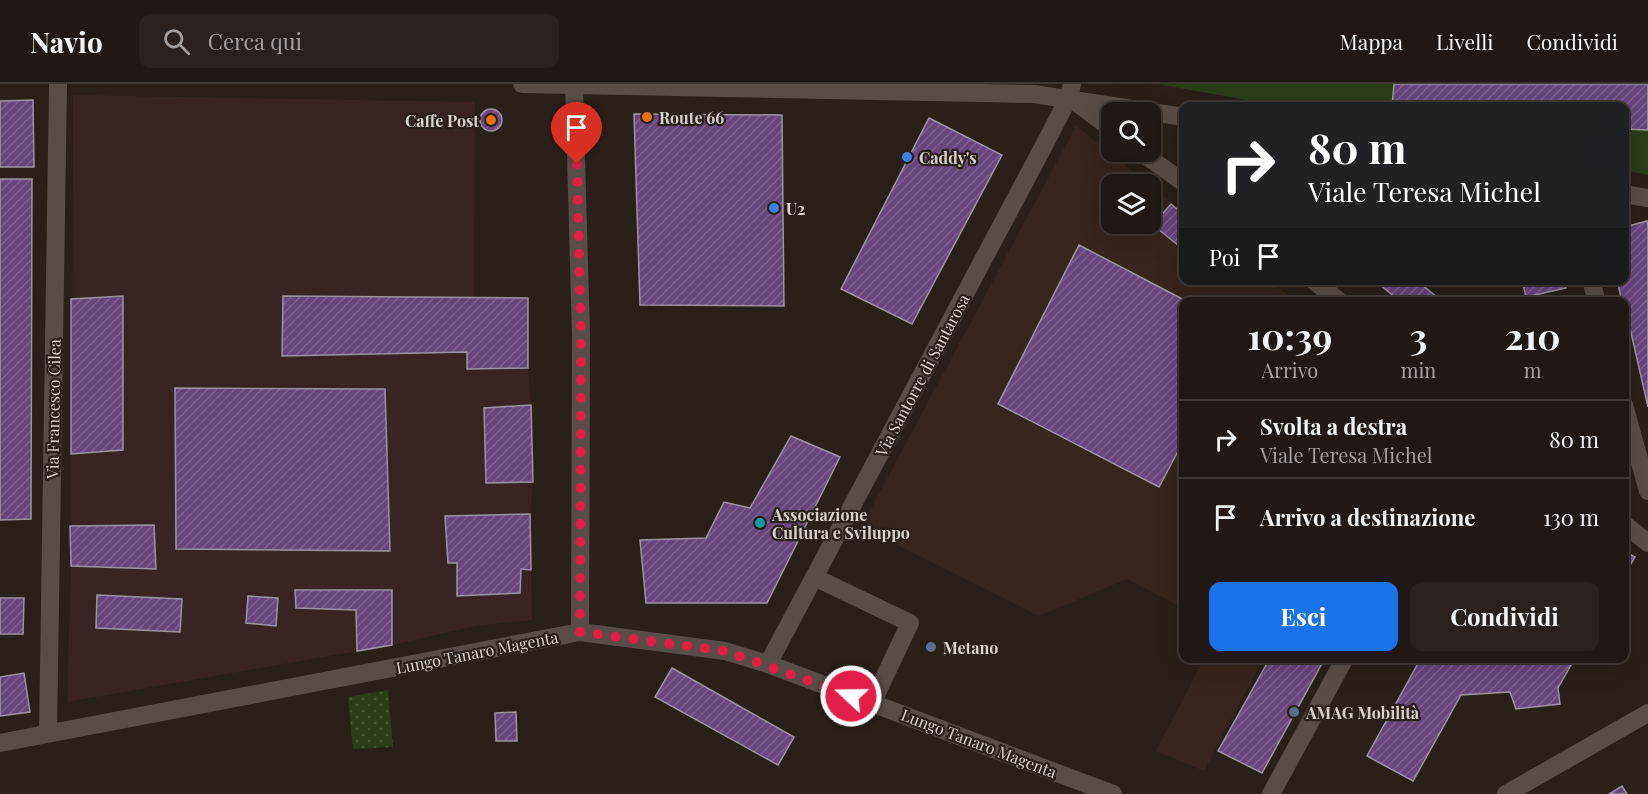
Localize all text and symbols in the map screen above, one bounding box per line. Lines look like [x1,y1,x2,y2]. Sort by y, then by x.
search box [139,14,559,68]
text: Navio [30,23,103,60]
icon: search [160,25,193,58]
text: Cerca qui [208,26,302,56]
text: Mappa [1339,27,1403,55]
text: Livelli [1436,27,1493,55]
text: Condividi [1526,27,1618,55]
pin [551,102,602,164]
map controls [1101,102,1161,234]
button: search [1101,102,1161,162]
place label: Route 66 [659,107,724,128]
place label: Caffe Post [405,110,479,131]
marker: Route 66 [640,110,654,124]
icon: arrive [560,111,593,144]
marker: Caffe Post [484,113,498,127]
text: 80 m [1308,119,1406,175]
icon: right [1209,126,1287,204]
place label: Caddy's [919,147,977,168]
marker: Caddy's [900,150,914,164]
text: Viale Teresa Michel [1308,173,1541,209]
button: layers [1101,174,1161,234]
place label: U2 [786,198,805,219]
marker: U2 [767,201,781,215]
icon: arrive [1252,240,1285,273]
text: Poi [1209,242,1240,272]
street label: Via Santorre di Santarosa [870,290,974,461]
text: 10:39 [1247,311,1332,359]
text: 3 [1410,311,1427,359]
text: 210 [1505,311,1561,359]
street label: Via Francesco Cilea [41,339,65,480]
text: Arrivo [1261,356,1318,383]
text: min [1401,356,1436,383]
text: m [1524,356,1542,383]
text: Svolta a destra [1260,411,1407,441]
icon: right [1209,423,1242,456]
text: 80 m [1549,424,1599,454]
text: Viale Teresa Michel [1260,441,1433,468]
icon: arrive [1209,501,1242,534]
text: Arrivo a destinazione [1260,502,1475,532]
text: 130 m [1543,502,1599,532]
place label: Associazione Cultura e Sviluppo [771,504,910,543]
marker: Associazione Cultura e Sviluppo [753,516,767,530]
button: Esci [1209,582,1398,651]
button: Condividi [1410,582,1599,651]
street label: Lungo Tanaro Magenta [394,626,560,678]
place label: Metano [943,637,998,658]
marker: Metano [924,640,938,654]
position arrow [819,664,883,728]
place label: AMAG Mobilità [1305,702,1420,723]
street label: Lungo Tanaro Magenta [898,704,1060,782]
marker: AMAG Mobilità [1287,705,1301,719]

